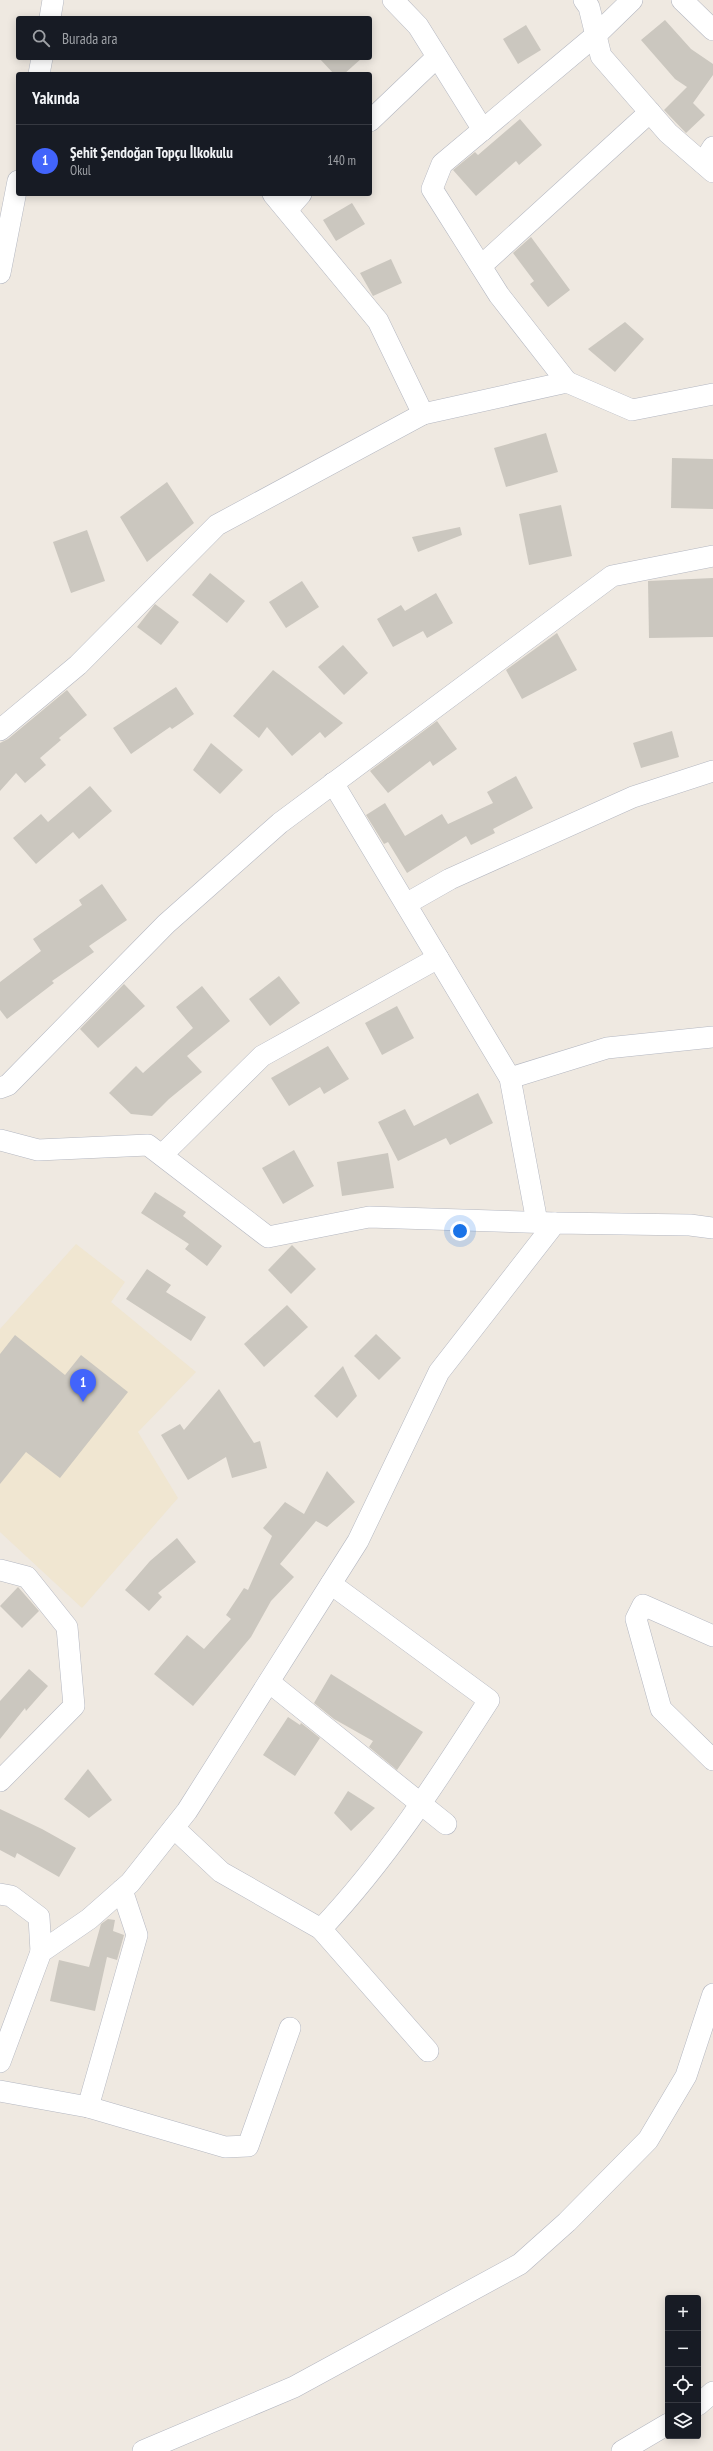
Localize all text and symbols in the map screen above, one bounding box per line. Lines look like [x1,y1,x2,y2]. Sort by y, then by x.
search box [16,16,372,60]
icon: search [30,27,52,49]
text: Burada ara [62,29,117,48]
text: Yakında [32,87,79,109]
text: Şehit Şendoğan Topçu İlkokulu [70,143,233,162]
text: 1 [42,152,48,169]
text: 140 m [327,152,356,169]
text: Okul [70,162,91,179]
your location [450,1221,470,1241]
pin: 1 [70,1369,96,1402]
map controls [665,2295,701,2439]
button: + [665,2295,701,2331]
button: − [665,2331,701,2367]
button: locate [665,2367,701,2403]
button: layers [665,2403,701,2439]

